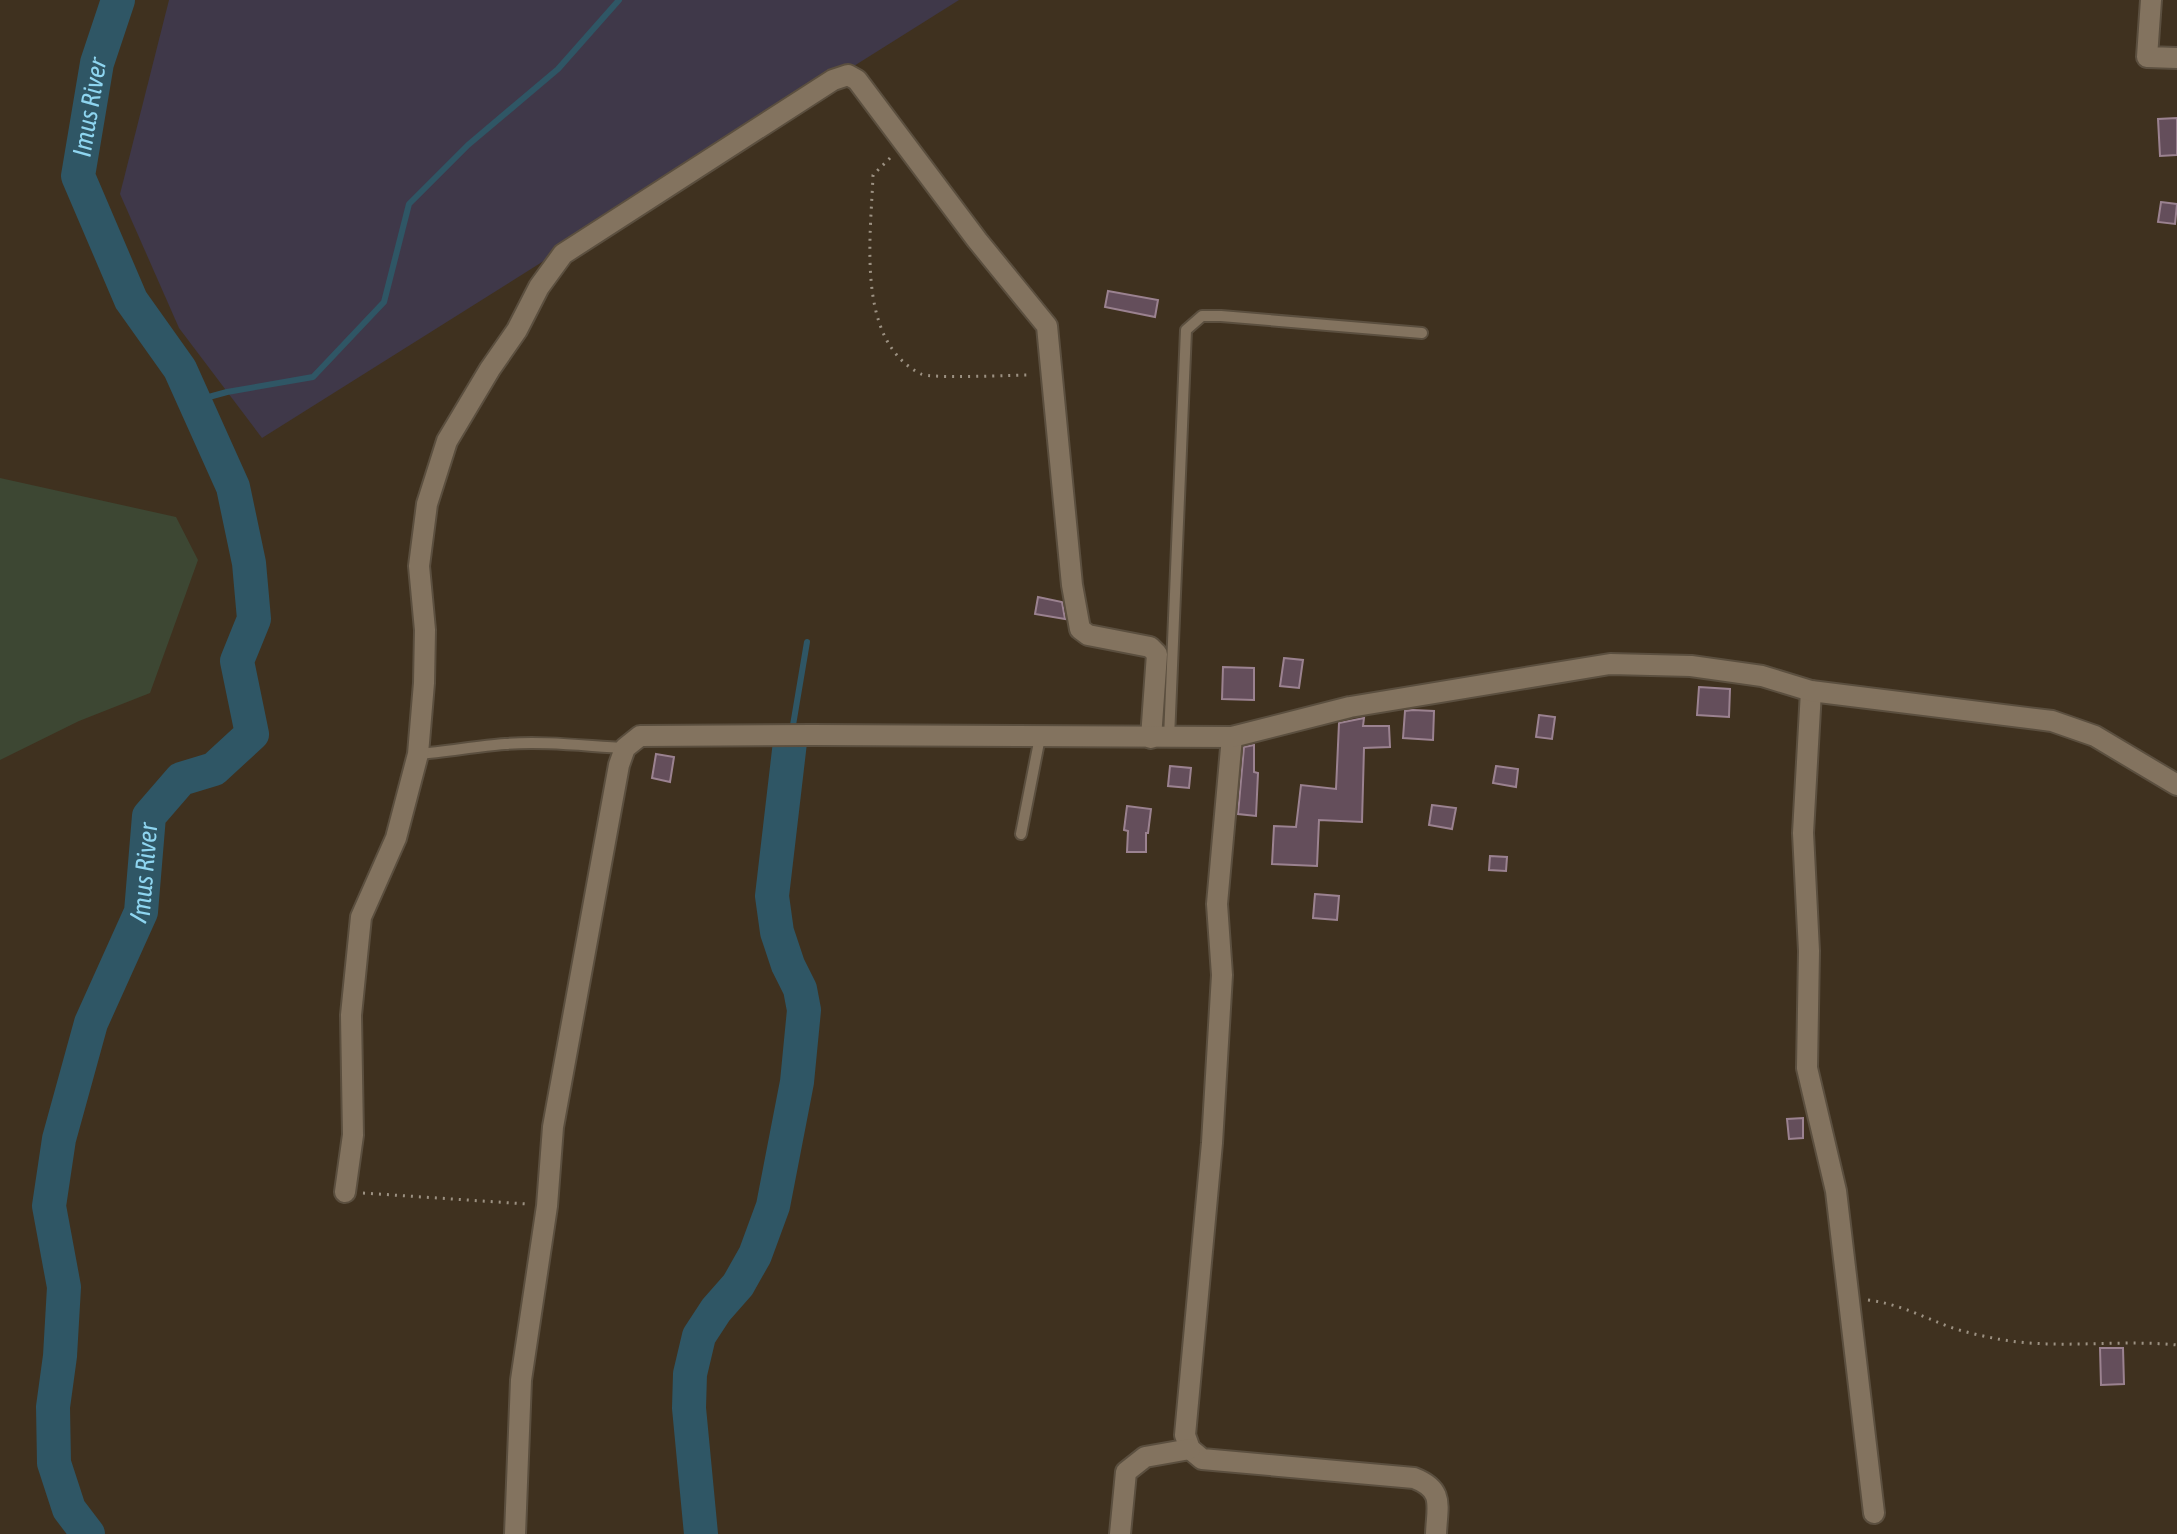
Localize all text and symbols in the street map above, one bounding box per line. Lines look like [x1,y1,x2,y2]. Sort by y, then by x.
water label: Imus River [66,53,113,159]
water label: Imus River [123,821,163,928]

